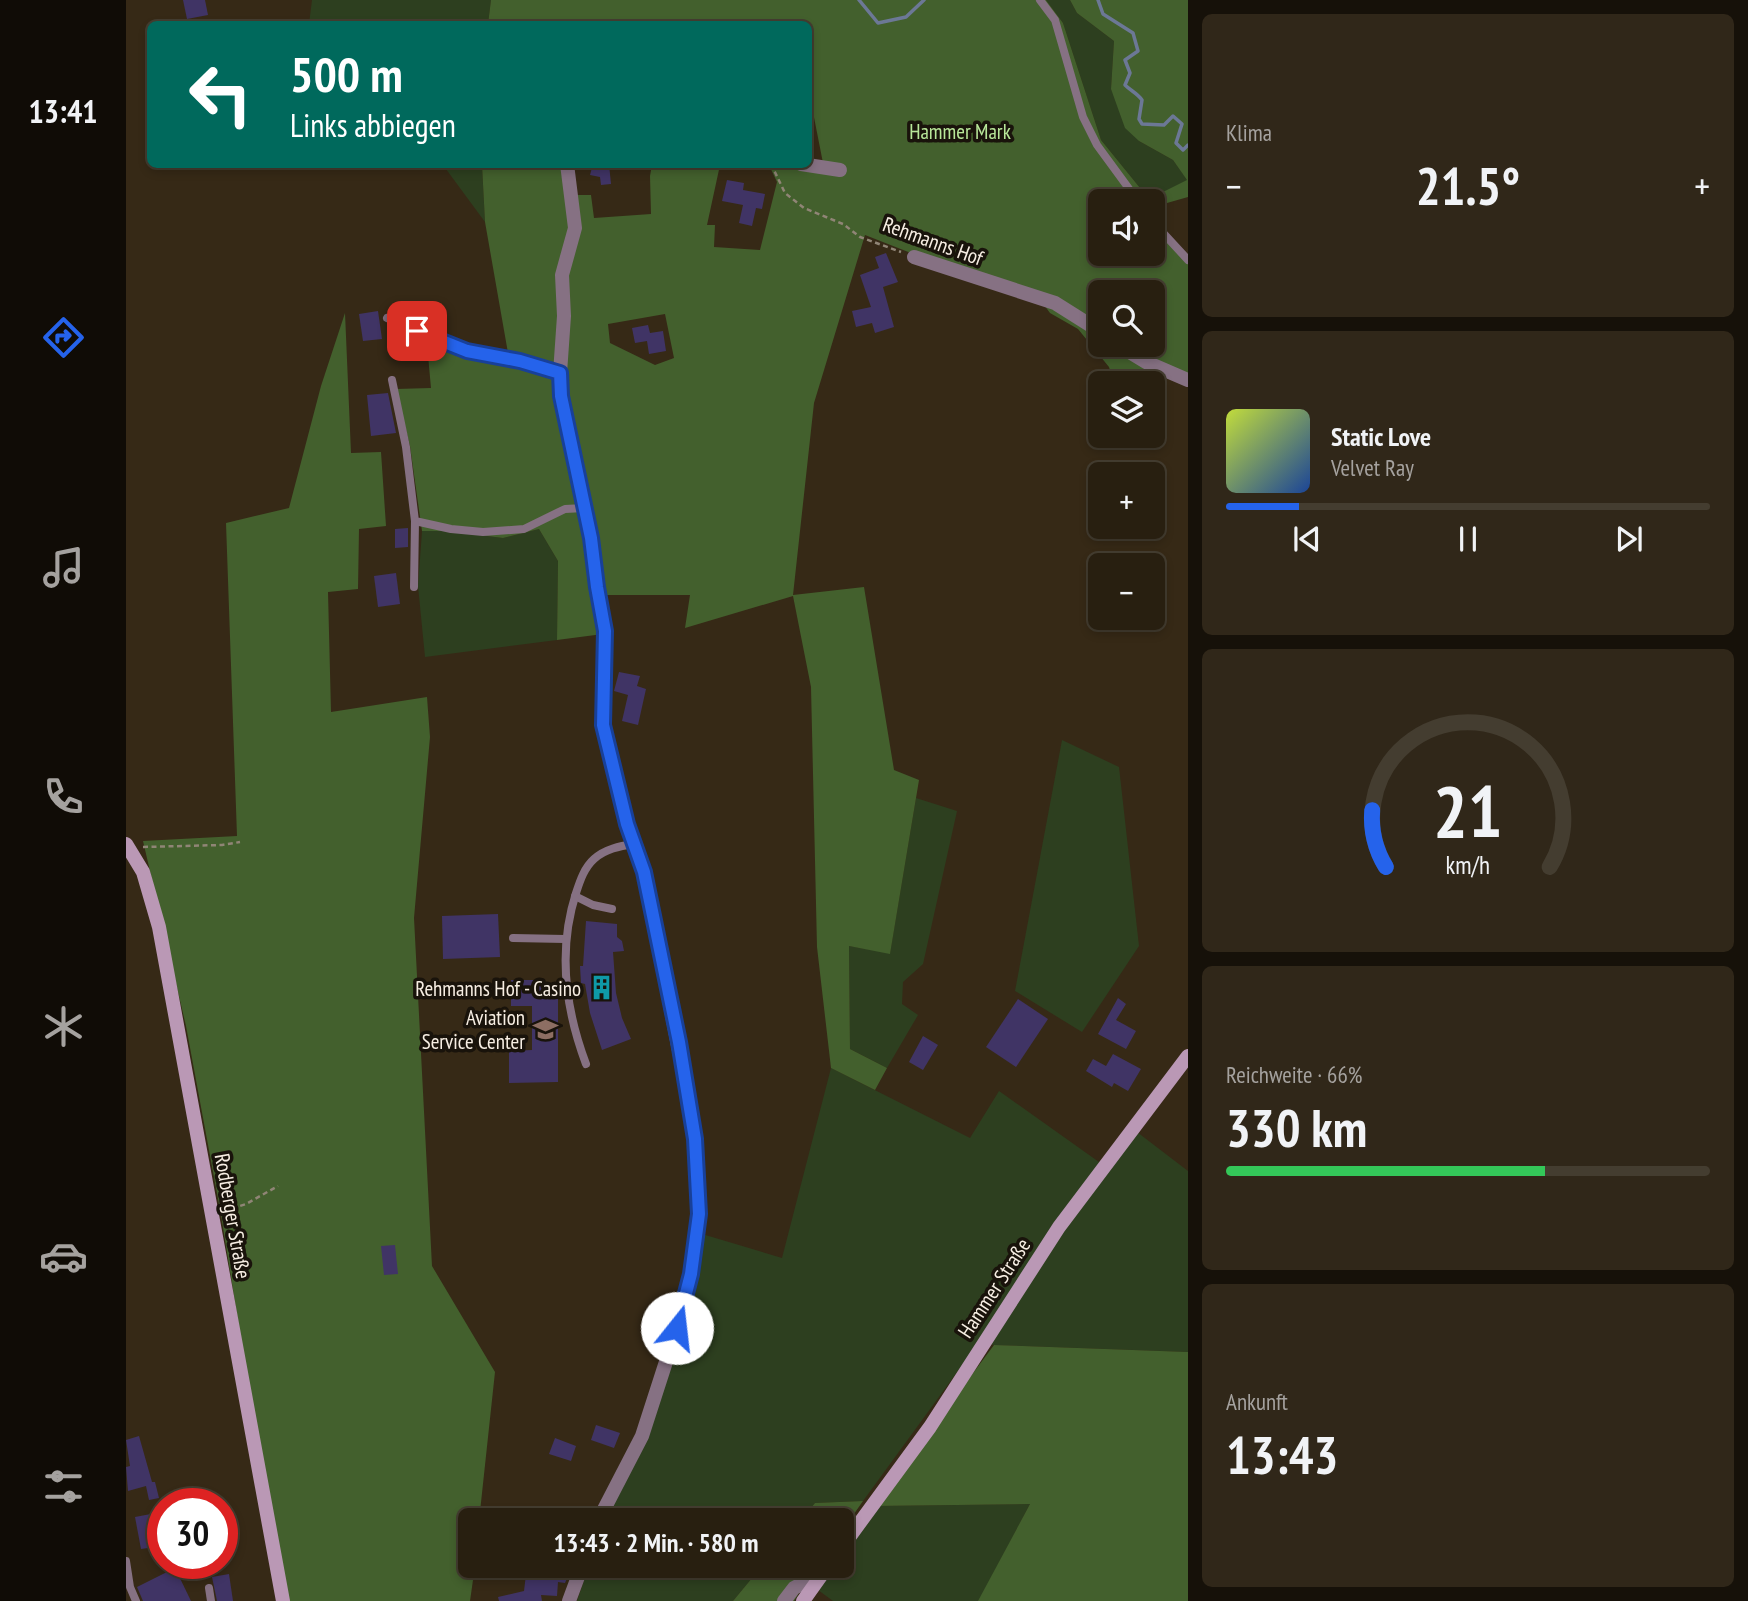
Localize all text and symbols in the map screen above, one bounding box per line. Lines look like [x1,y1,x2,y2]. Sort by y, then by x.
text: 500 m [290,42,403,106]
icon: left [175,49,266,140]
text: 13:41 [28,90,98,132]
text: Links abbiegen [290,104,456,146]
park label: Hammer Mark [909,118,1011,145]
text: Klima [1226,118,1272,147]
text: 21.5° [1416,152,1520,219]
text: − [1226,161,1242,210]
text: + [1694,161,1710,210]
map controls [1088,189,1165,630]
button: sound [1088,189,1165,266]
street label: Rehmanns Hof [879,210,987,272]
button: search [1088,280,1165,357]
pin [387,301,447,361]
icon: arrive [398,312,436,350]
icon: directions [39,313,88,362]
button: layers [1088,371,1165,448]
text: Static Love [1331,420,1431,453]
text: Velvet Ray [1331,453,1414,482]
button: + [1088,462,1165,539]
icon: previous [1288,520,1326,558]
icon: pause [1449,520,1487,558]
icon: next [1610,520,1648,558]
icon: music [39,543,88,592]
button: − [1088,553,1165,630]
text: 21 [1433,763,1503,857]
icon: phone [39,772,88,821]
text: km/h [1446,848,1490,880]
building icon: Rehmanns Hof - Casino [587,974,615,1002]
place label: Rehmanns Hof - Casino [415,975,581,1002]
icon: climate [39,1002,88,1051]
place label: Aviation Service Center [422,1004,525,1055]
school or university icon: Aviation Service Center [531,1015,559,1043]
text: Reichweite · 66% [1226,1060,1362,1089]
text: 330 km [1226,1094,1367,1161]
street label: Rodberger Straße [209,1151,257,1281]
icon: car [39,1232,88,1281]
street label: Hammer Straße [952,1233,1036,1343]
position arrow [640,1291,714,1365]
text: Ankunft [1226,1387,1288,1416]
text: 13:43 [1226,1421,1338,1488]
icon: filters [39,1462,88,1511]
speed limit sign: 30 [147,1488,238,1579]
text: 13:43 · 2 Min. · 580 m [554,1526,758,1559]

